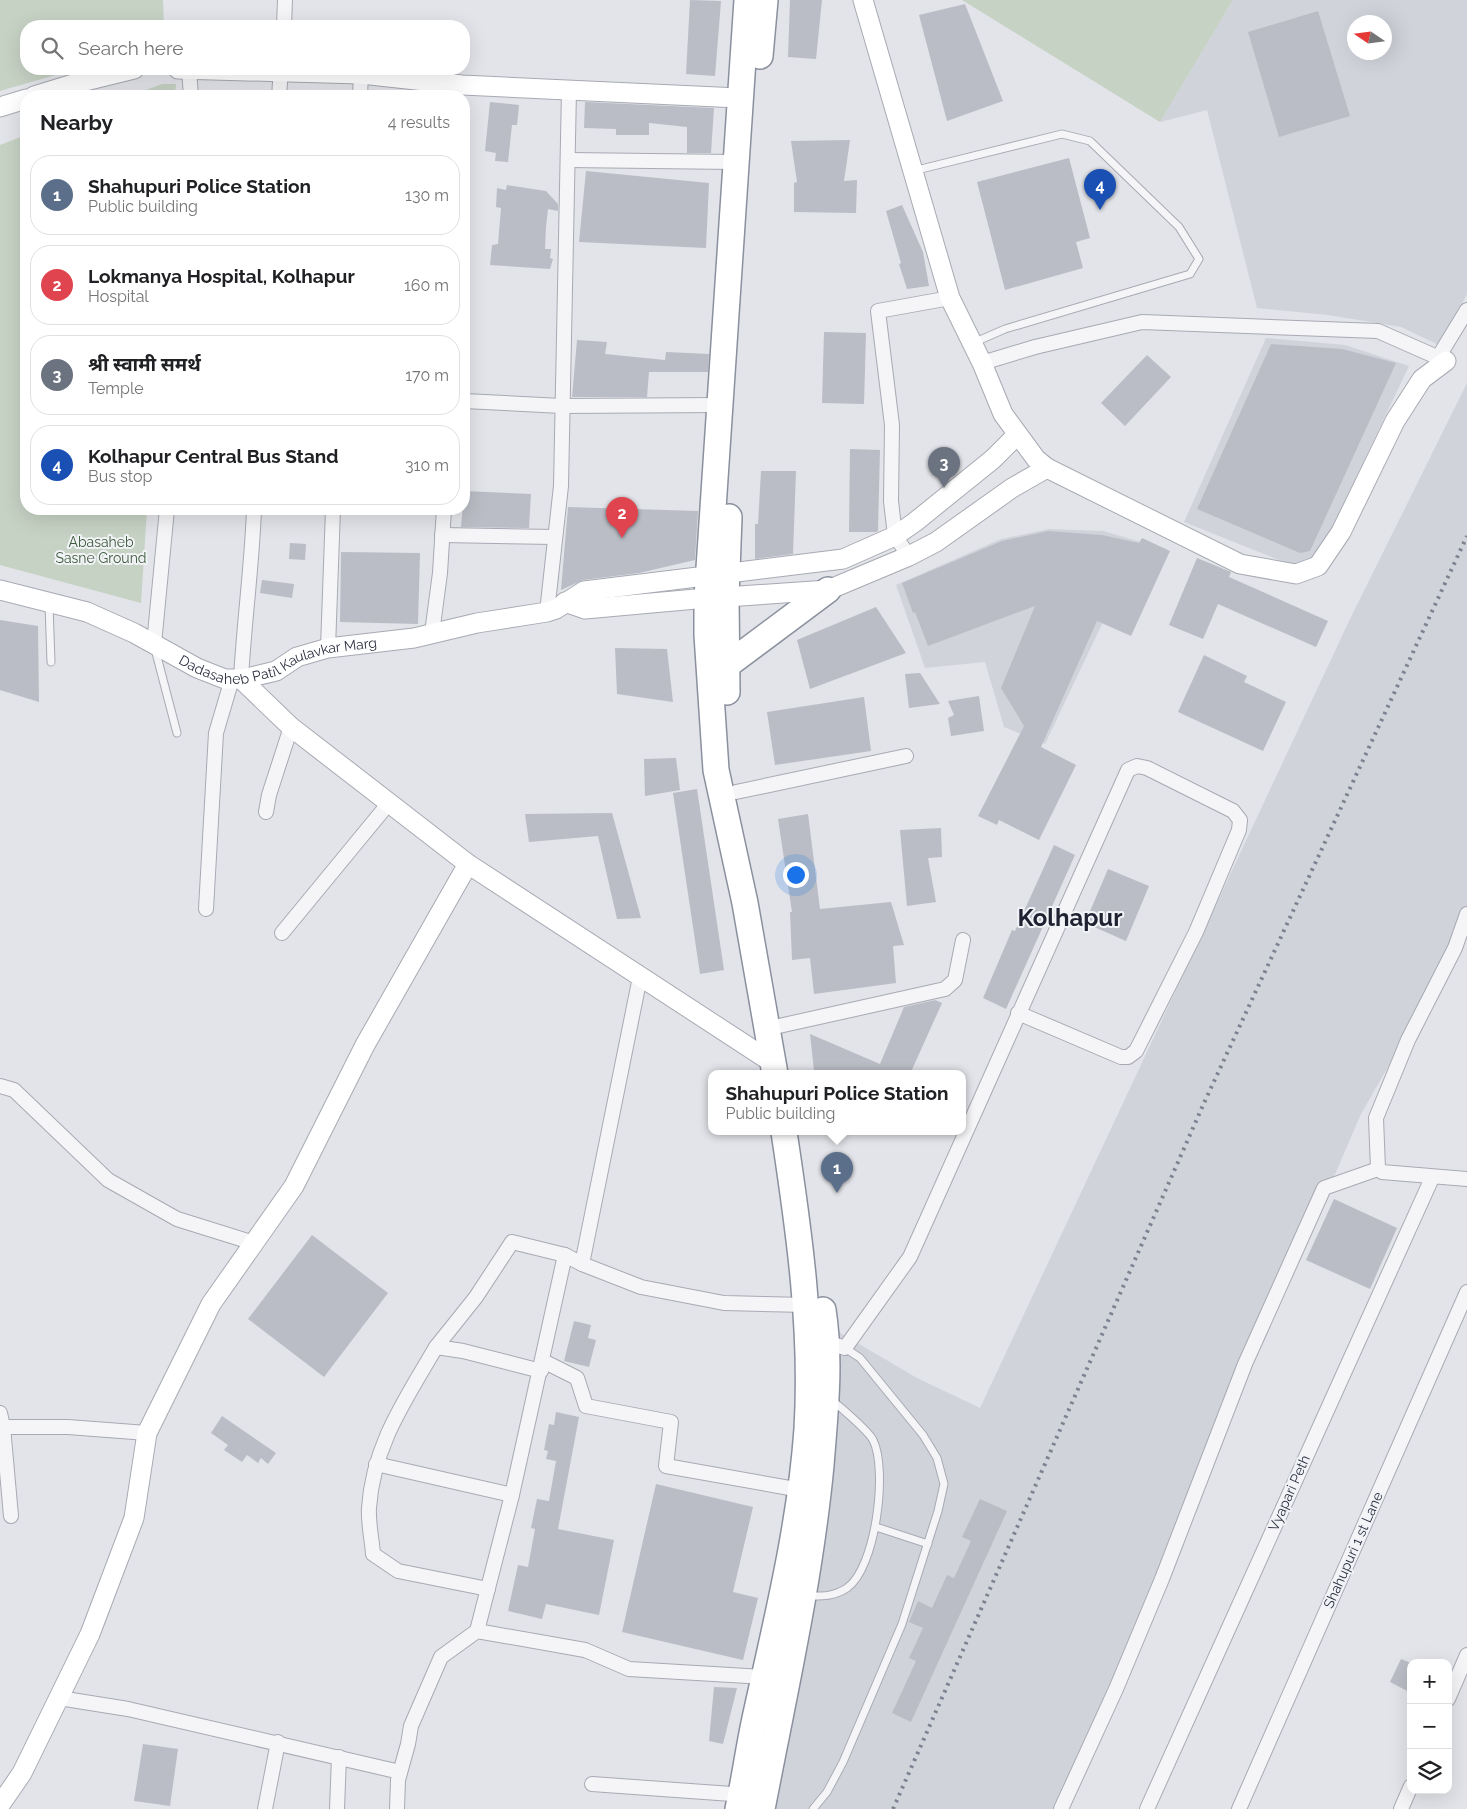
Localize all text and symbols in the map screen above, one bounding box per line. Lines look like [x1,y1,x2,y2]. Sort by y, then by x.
north arrow [1347,15,1392,60]
search box [20,20,470,75]
icon: search [38,34,66,62]
text: Search here [78,37,184,59]
text: Nearby [40,110,113,135]
text: 4 results [388,113,450,132]
pin: 4 [1084,169,1116,210]
text: Shahupuri Police Station [88,175,311,197]
text: 1 [53,186,61,205]
text: 130 m [405,186,449,205]
text: Public building [88,197,198,216]
text: Lokmanya Hospital, Kolhapur [88,265,355,287]
text: 2 [52,276,62,295]
text: 160 m [404,276,449,295]
text: Hospital [88,287,149,306]
text: श्री स्वामी समर्थ [88,353,201,375]
text: 3 [53,366,61,385]
text: 170 m [405,366,449,385]
text: Temple [88,379,144,398]
text: Kolhapur Central Bus Stand [88,445,339,467]
pin: 3 [928,447,960,488]
text: 4 [52,456,62,475]
text: 310 m [405,456,449,475]
text: Bus stop [88,467,152,486]
pin: 2 [606,497,638,538]
park label: Abasaheb Sasne Ground [55,534,147,566]
street label: Dadasaheb Patil Kaulavkar Marg [176,634,378,687]
your location [783,862,809,888]
district label: Kolhapur [1018,903,1123,932]
popup [708,1070,966,1135]
text: Shahupuri Police Station [726,1082,948,1104]
text: Public building [726,1104,835,1123]
pin: 1 [821,1152,853,1193]
street label: Vyapari Peth [1265,1452,1313,1534]
street label: Shahupuri 1 st Lane [1320,1489,1386,1611]
map controls [1407,1659,1452,1794]
button: + [1407,1659,1452,1704]
button: − [1407,1704,1452,1749]
button: layers [1407,1749,1452,1794]

